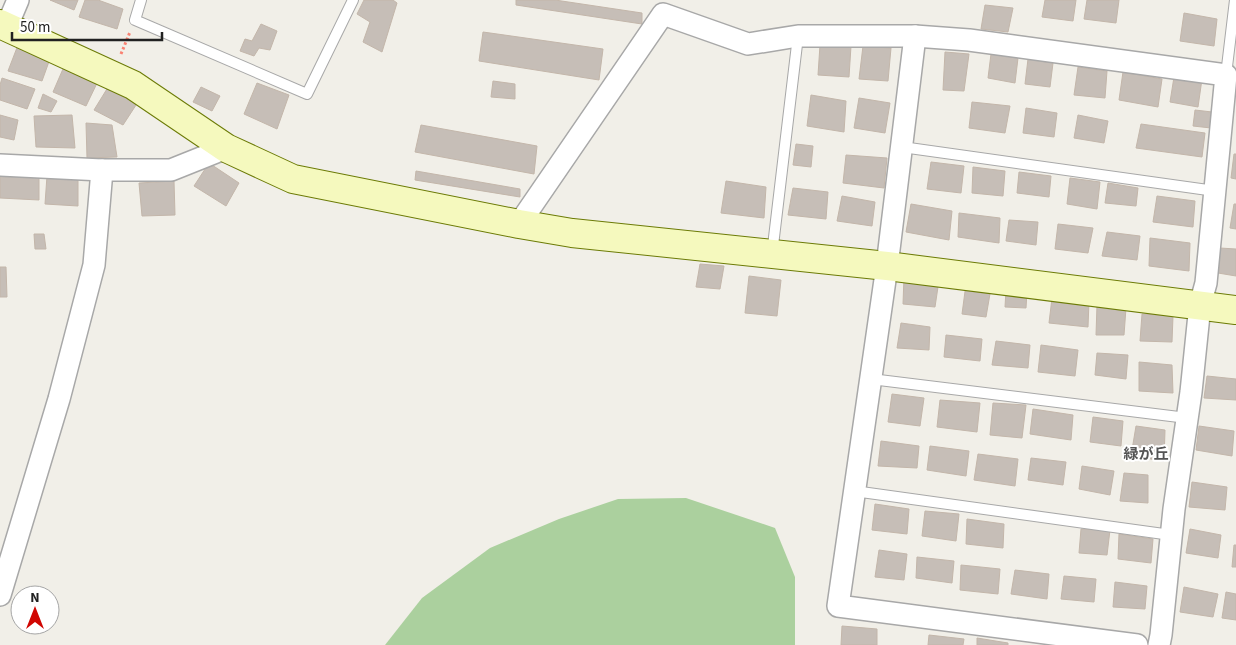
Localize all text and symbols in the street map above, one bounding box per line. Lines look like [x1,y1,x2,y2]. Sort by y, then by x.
scale bar [12,10,162,42]
text: 50 m [20,17,50,38]
district label: 緑が丘 [1123,444,1169,465]
north arrow [10,585,60,635]
text: N [30,588,40,608]

